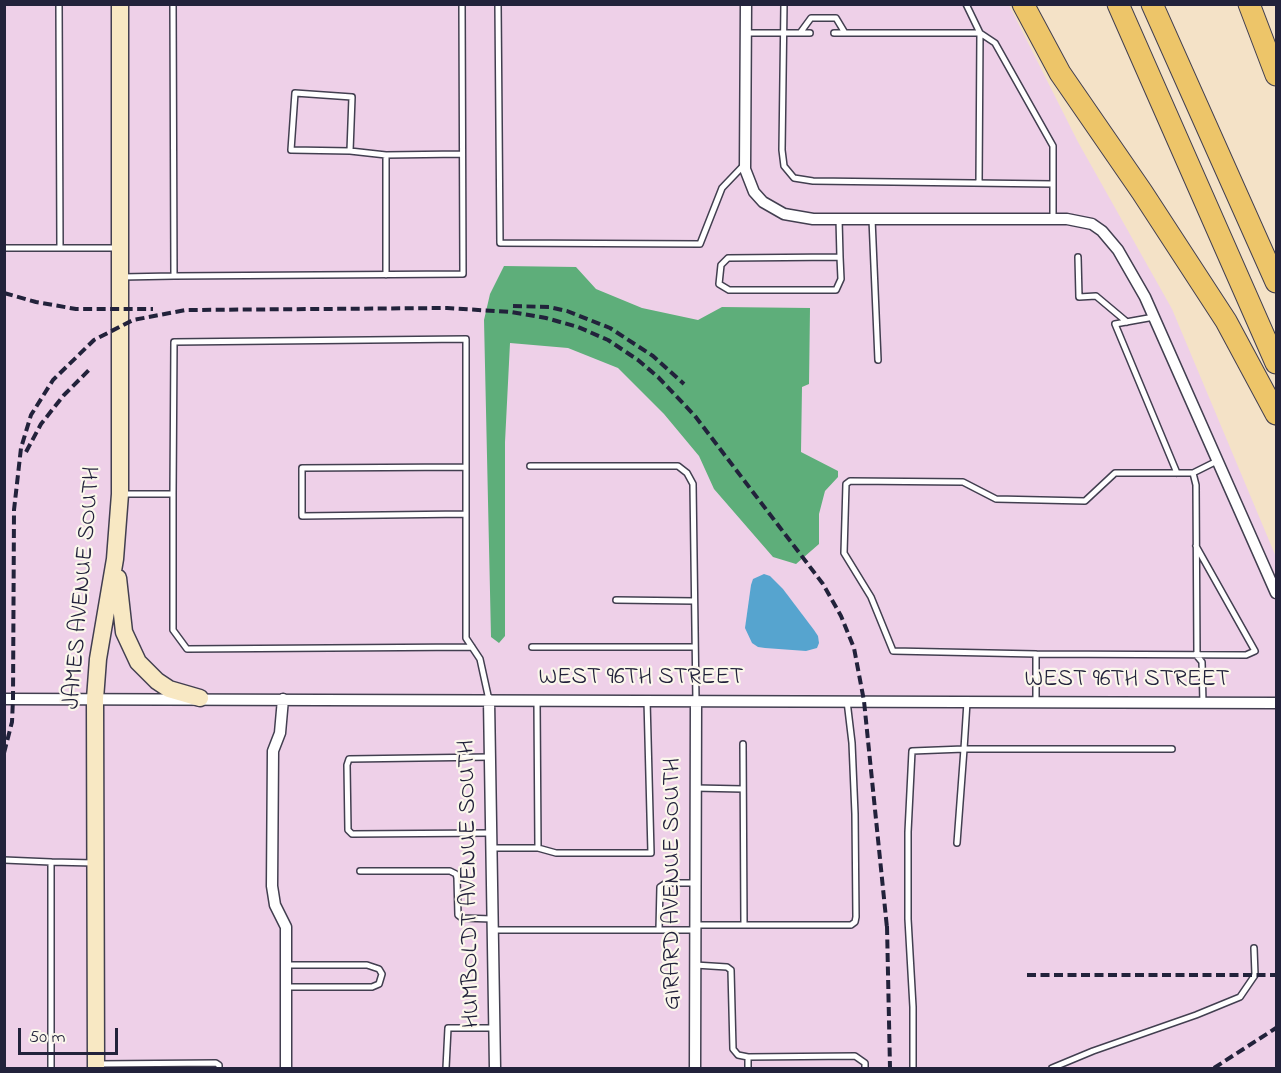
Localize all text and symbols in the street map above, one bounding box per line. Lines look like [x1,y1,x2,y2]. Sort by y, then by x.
street label: JAMES AVENUE SOUTH [59,465,109,711]
street label: WEST 96TH STREET [538,665,744,693]
street label: WEST 96TH STREET [1024,667,1230,695]
street label: HUMBOLDT AVENUE SOUTH [454,740,488,1028]
street label: GIRARD AVENUE SOUTH [660,758,688,1010]
scale bar [21,1016,122,1054]
text: 50 m [29,1025,66,1051]

